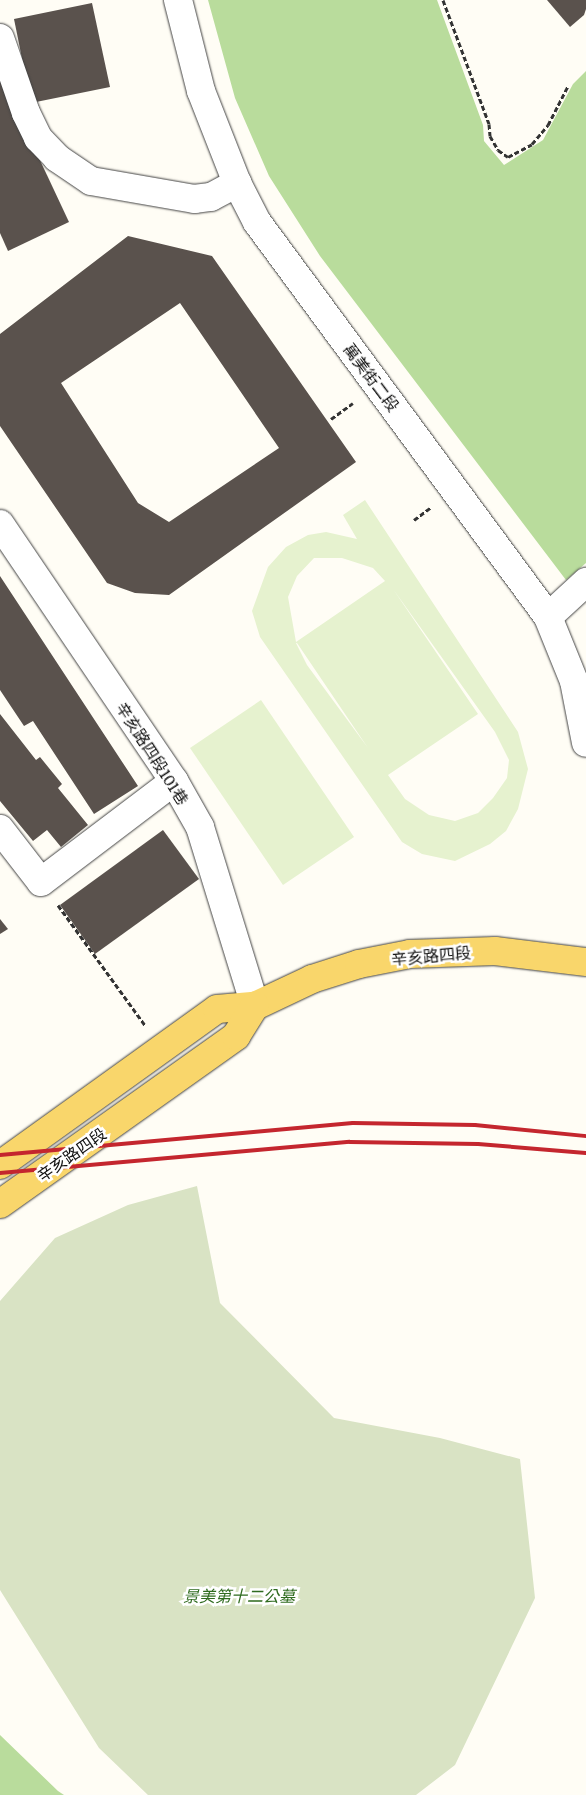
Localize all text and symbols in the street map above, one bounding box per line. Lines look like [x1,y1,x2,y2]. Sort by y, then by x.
street label: 萬美街二段 [340,339,404,415]
street label: 辛亥路四段101巷 [113,698,193,808]
street label: 辛亥路四段 [390,942,472,968]
street label: 辛亥路四段 [33,1123,109,1185]
park label: 景美第十二公墓 [183,1585,295,1605]

